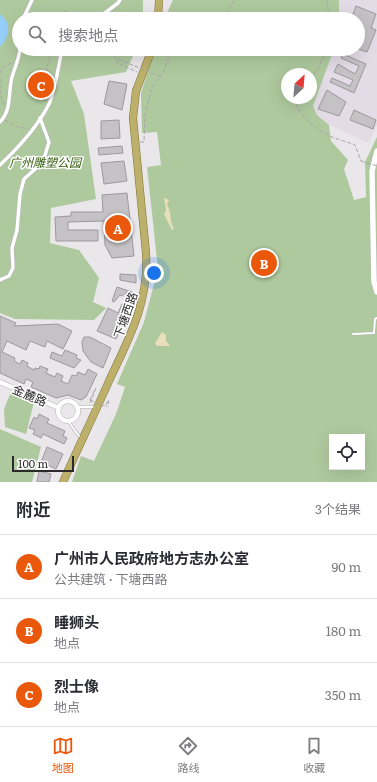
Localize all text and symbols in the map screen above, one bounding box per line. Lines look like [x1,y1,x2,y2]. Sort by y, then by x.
search box [12,12,365,56]
icon: search [26,23,48,45]
text: 搜索地点 [58,23,118,46]
north arrow [281,68,317,104]
pin: C [28,70,54,100]
park label: 广州雕塑公园 [9,153,83,171]
pin: A [105,213,131,243]
pin: B [251,248,277,278]
your location [144,263,164,283]
street label: 下塘西路 [109,289,141,341]
street label: 金麓路 [10,380,50,410]
map controls [329,434,365,470]
button: locate [329,434,365,470]
scale bar [12,454,74,473]
text: 100 m [18,455,48,471]
text: 附近 [16,496,50,521]
text: 3个结果 [315,499,361,518]
text: 广州市人民政府地方志办公室 [54,546,249,569]
text: A [24,557,34,576]
text: 90 m [331,557,361,576]
text: 公共建筑 · 下塘西路 [54,569,168,588]
text: 睡狮头 [54,610,99,633]
text: B [25,621,33,640]
text: 180 m [326,621,361,640]
text: 地点 [54,633,80,652]
text: 烈士像 [54,674,99,697]
text: C [24,685,34,704]
text: 350 m [325,685,361,704]
text: 地点 [54,697,80,716]
tab: 地图 [52,735,74,775]
tab: 路线 [177,735,199,775]
tab: 收藏 [303,735,325,775]

